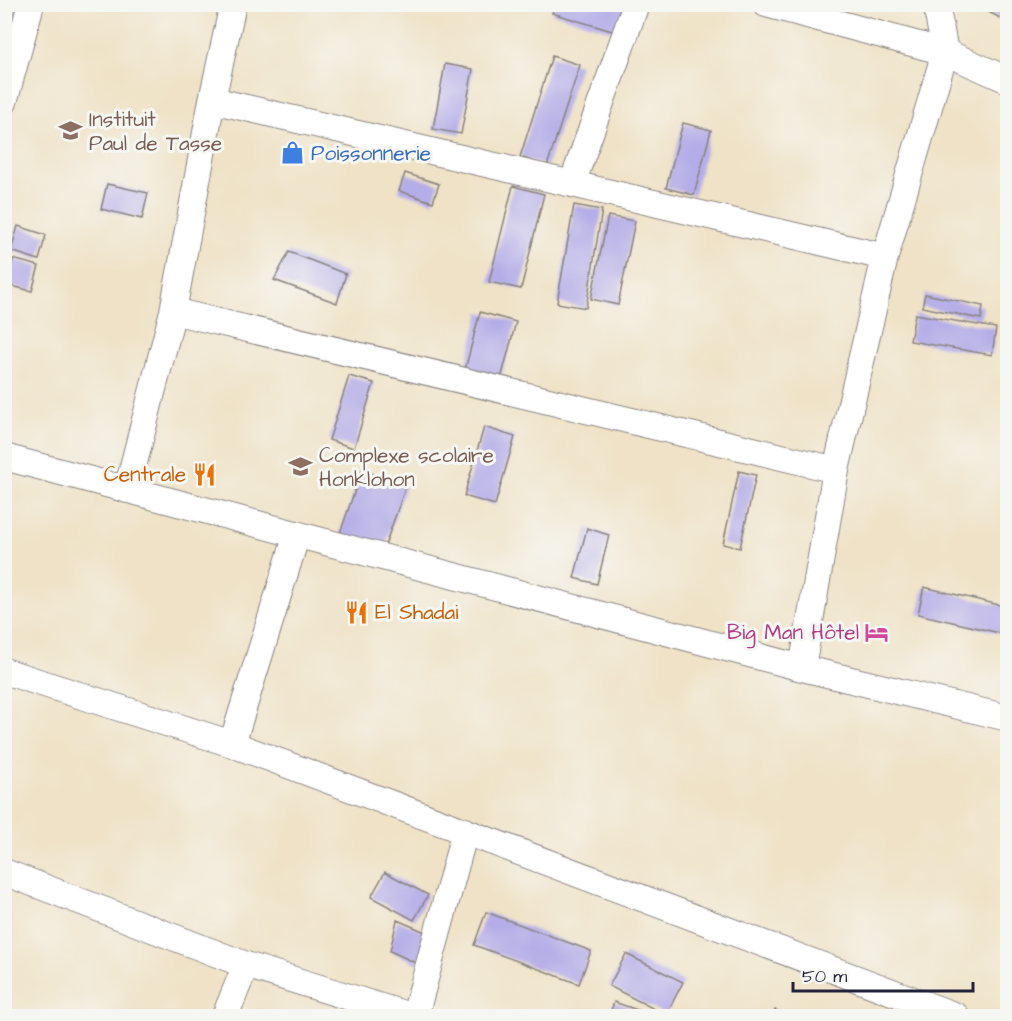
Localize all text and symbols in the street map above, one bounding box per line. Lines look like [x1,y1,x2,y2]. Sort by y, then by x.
place label: Instituit Paul de Tasse [89,105,222,158]
school or university icon: Instituit Paul de Tasse [58,118,84,144]
place label: Poissonnerie [311,139,431,168]
shop icon: Poissonnerie [280,140,306,166]
place label: Complexe scolaire Honklohon [319,441,494,494]
school or university icon: Complexe scolaire Honklohon [288,454,314,480]
place label: Centrale [104,460,186,489]
restaurant icon: Centrale [191,461,217,487]
place label: El Shadai [375,598,458,627]
restaurant icon: El Shadai [344,599,370,625]
place label: Big Man Hôtel [727,618,859,649]
hotel icon: Big Man Hôtel [864,619,890,645]
scale bar [793,955,973,993]
text: 50 m [802,964,847,989]

